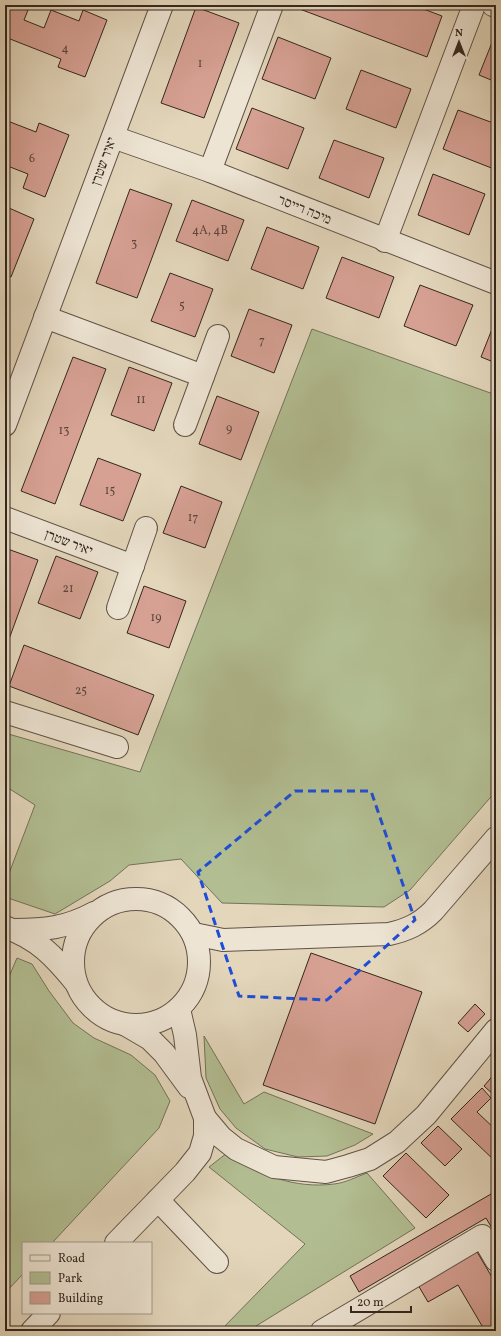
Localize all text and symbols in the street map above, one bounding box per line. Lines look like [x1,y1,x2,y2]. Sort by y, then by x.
north arrow [439,22,479,62]
text: N [455,26,463,41]
house number: 4 [61,41,69,57]
house number: 1 [198,56,202,72]
street label: יאיר שטרן [87,135,122,188]
house number: 6 [29,151,35,167]
street label: מיכה רייסר [275,191,334,230]
house number: 4A, 4B [192,223,228,239]
house number: 3 [131,236,137,252]
house number: 5 [179,298,185,314]
house number: 7 [259,333,265,349]
house number: 11 [136,392,146,408]
house number: 9 [226,421,232,437]
house number: 13 [59,423,69,439]
house number: 15 [105,483,115,499]
house number: 17 [188,510,198,526]
street label: יאיר שטרן [42,526,95,561]
house number: 21 [62,581,74,597]
house number: 19 [151,610,161,626]
house number: 25 [75,683,87,699]
legend [22,1242,152,1314]
text: Road [58,1251,85,1267]
text: Park [58,1271,83,1287]
scale bar [351,1288,411,1314]
text: Building [58,1291,103,1307]
text: 20 m [357,1295,384,1311]

